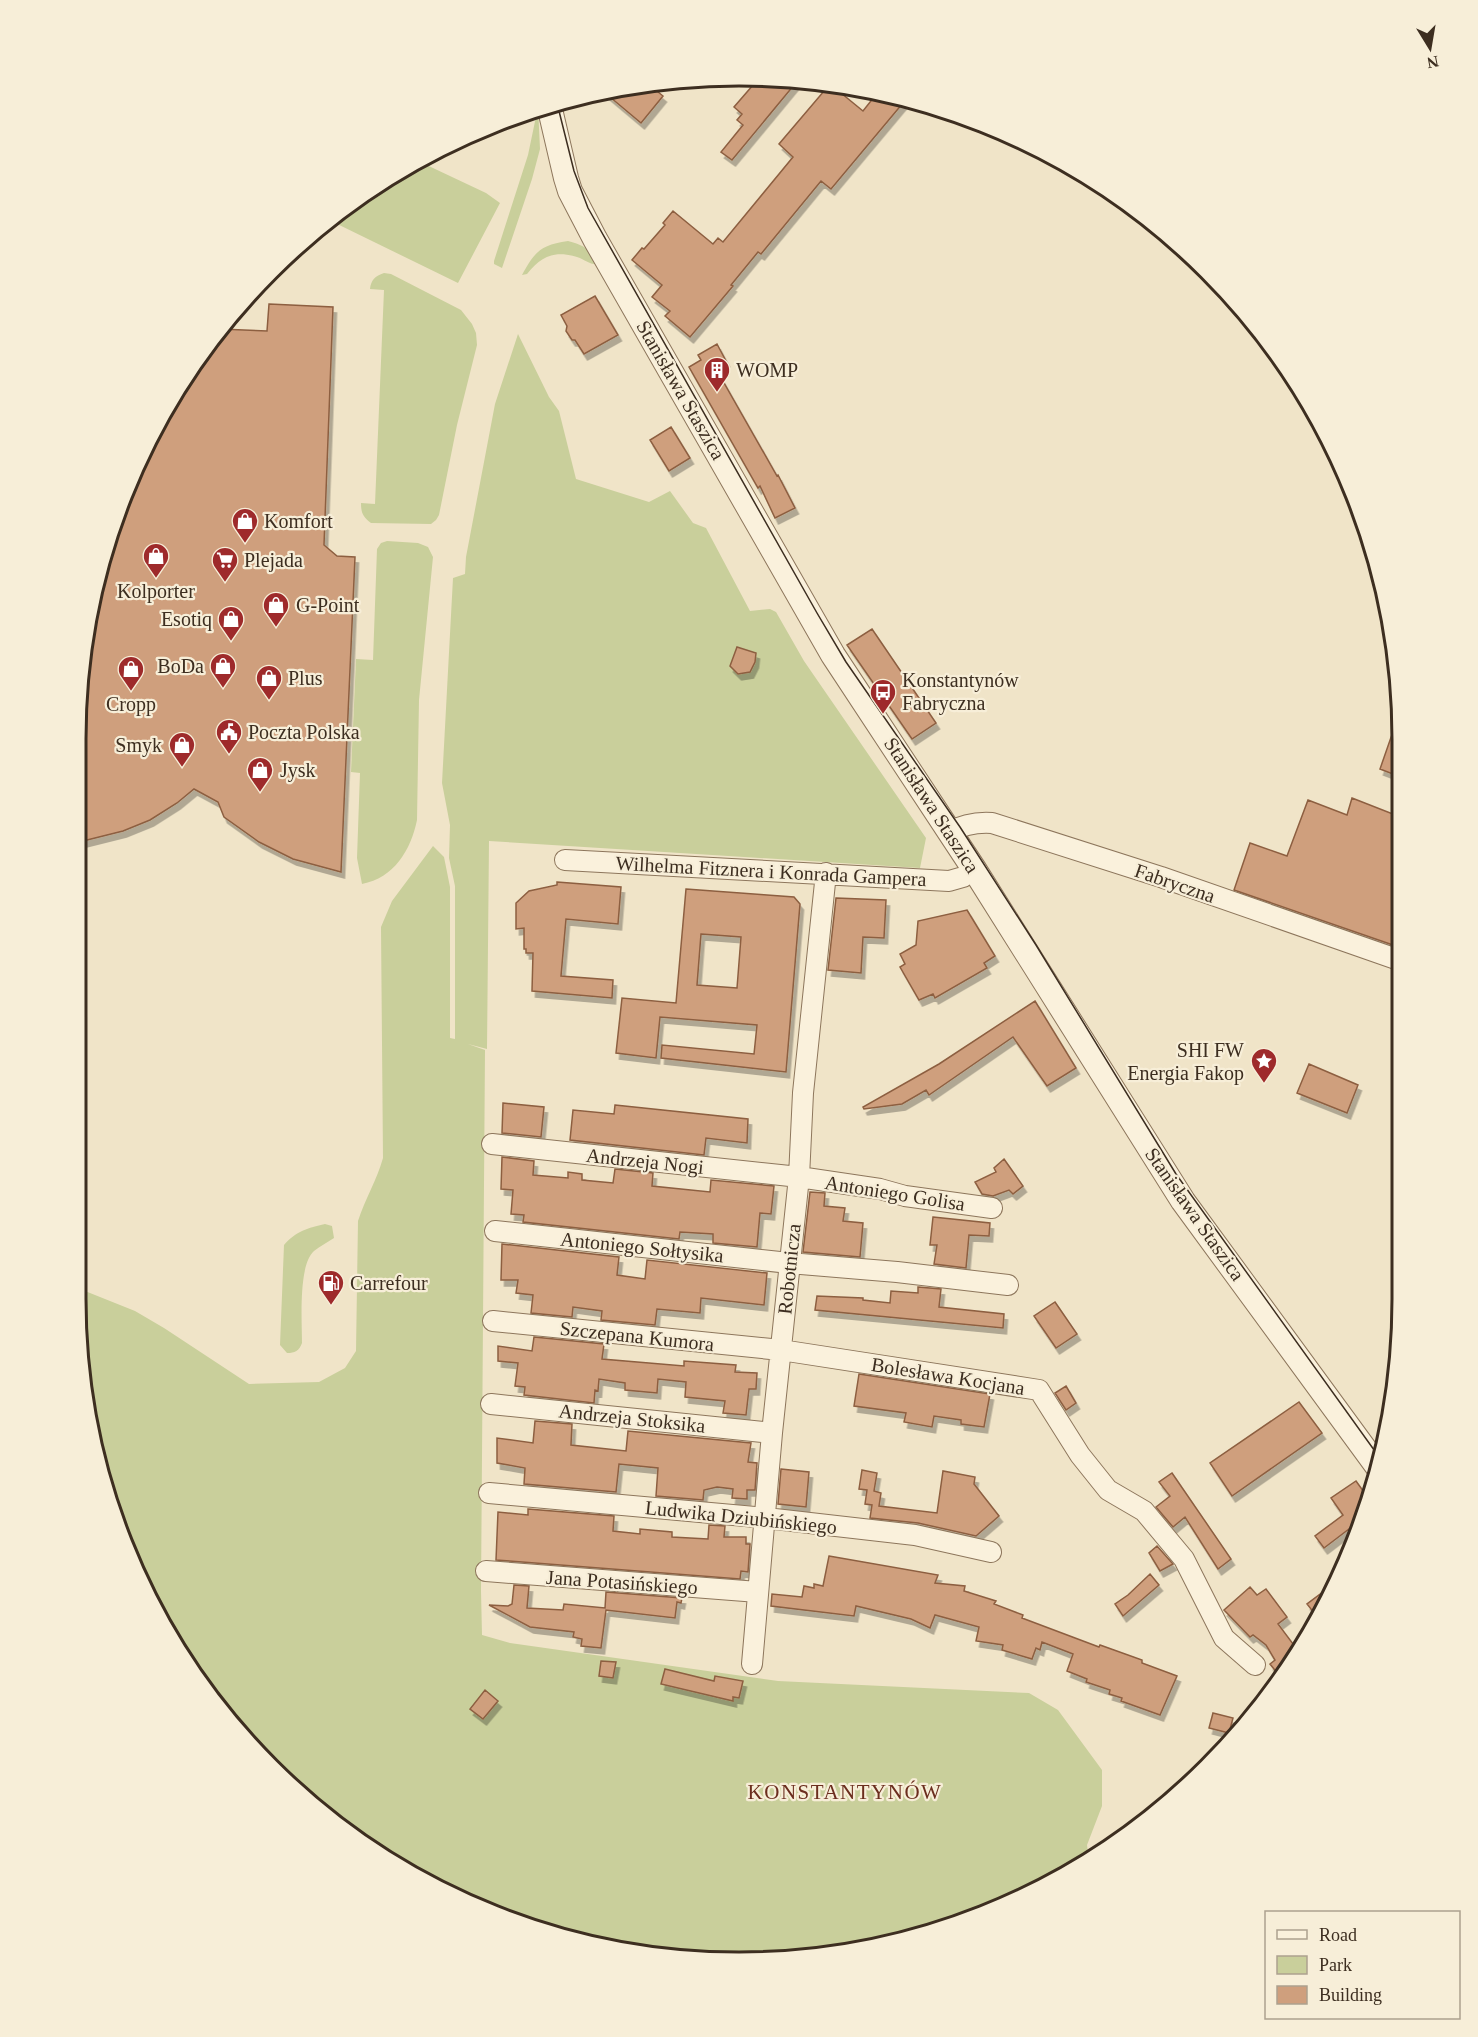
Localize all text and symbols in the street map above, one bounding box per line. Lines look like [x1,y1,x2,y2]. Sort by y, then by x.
north arrow [1400,18,1460,78]
text: N [1425,53,1440,72]
street label: Stanisława Staszica [632,316,730,464]
building icon: WOMP [702,355,732,393]
place label: WOMP [736,359,798,381]
shop icon: Komfort [230,506,260,544]
place label: Komfort [264,510,333,532]
shop icon: Kolporter [141,541,171,579]
supermarket icon: Plejada [210,545,240,583]
place label: Plejada [244,549,303,572]
place label: Kolporter [117,580,195,603]
shop icon: G-Point [261,590,291,628]
place label: G-Point [296,594,360,616]
shop icon: Esotiq [216,604,246,642]
place label: Esotiq [161,608,212,631]
shop icon: BoDa [208,651,238,689]
shop icon: Cropp [116,654,146,692]
place label: BoDa [157,655,204,677]
shop icon: Plus [254,663,284,701]
place label: Plus [288,667,323,689]
place label: Konstantynów Fabryczna [902,669,1019,715]
bus stop icon: Konstantynów Fabryczna [868,677,898,715]
place label: Cropp [106,693,156,716]
public building icon: Poczta Polska [214,717,244,755]
place label: Poczta Polska [248,721,360,743]
shop icon: Smyk [167,730,197,768]
street label: Stanisława Staszica [880,733,984,877]
place label: Smyk [115,734,162,757]
shop icon: Jysk [245,755,275,793]
place label: Jysk [280,759,316,782]
street label: Wilhelma Fitznera i Konrada Gampera [615,852,927,891]
street label: Fabryczna [1132,859,1218,908]
place label: SHI FW Energia Fakop [1127,1039,1244,1085]
place icon: SHI FW Energia Fakop [1249,1046,1279,1084]
street label: Stanisława Staszica [1141,1143,1249,1285]
street label: Andrzeja Nogi [585,1144,705,1179]
street label: Antoniego Golisa [823,1171,967,1216]
street label: Robotnicza [773,1222,805,1315]
street label: Antoniego Sołtysika [559,1227,725,1268]
fuel station icon: Carrefour [316,1268,346,1306]
place label: Carrefour [350,1272,428,1294]
street label: Szczepana Kumora [559,1317,715,1356]
street label: Bolesława Kocjana [870,1353,1026,1400]
street label: Andrzeja Stoksika [558,1399,706,1438]
street label: Ludwika Dziubińskiego [644,1496,838,1539]
street label: Jana Potasińskiego [546,1566,698,1599]
district label: KONSTANTYNÓW [748,1780,942,1804]
legend [1265,1911,1460,2019]
text: Road [1319,1925,1357,1945]
text: Park [1319,1955,1352,1975]
text: Building [1319,1985,1382,2005]

